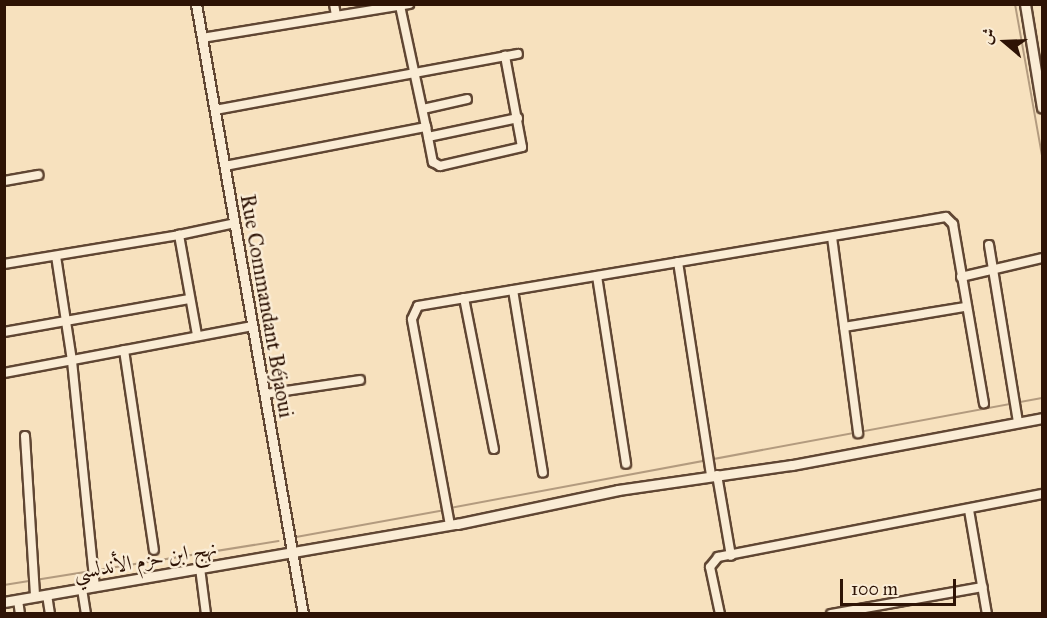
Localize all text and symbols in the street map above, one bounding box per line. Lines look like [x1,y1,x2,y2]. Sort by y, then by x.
north arrow [975,12,1035,72]
text: ش [976,25,999,47]
street label: Rue Commandant Béjaoui [235,192,299,420]
street label: نهج ابن حزم الأندلسي [71,535,219,585]
scale bar [843,567,958,605]
text: 100 m [851,578,898,600]

